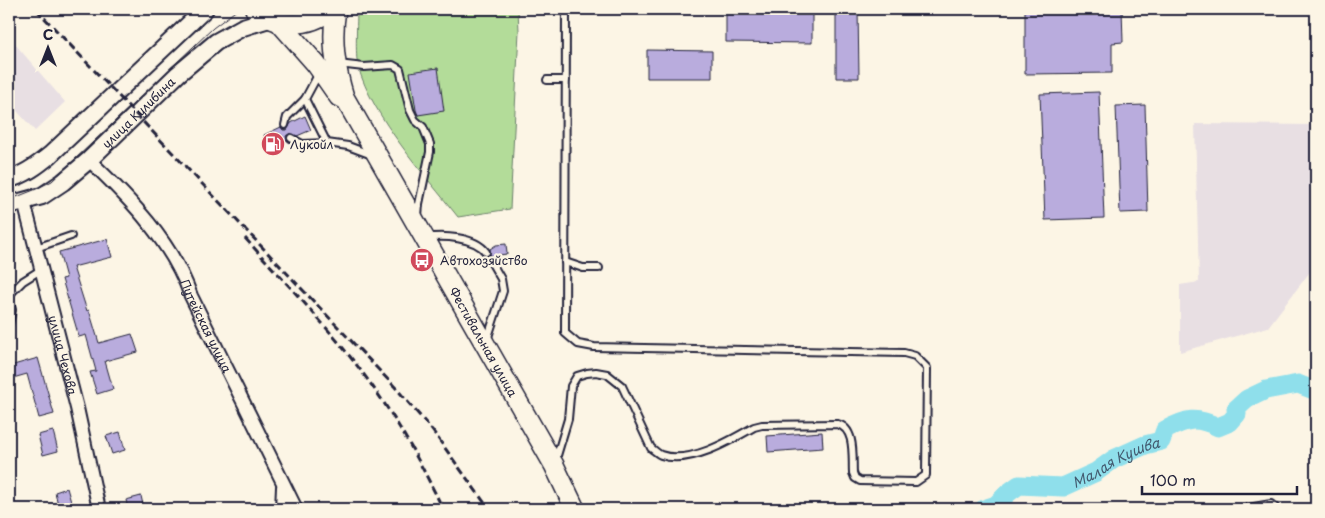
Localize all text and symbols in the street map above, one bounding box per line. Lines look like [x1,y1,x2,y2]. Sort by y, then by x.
north arrow [22,22,72,72]
text: С [43,24,53,45]
street label: улица Кулибина [97,72,179,152]
fuel station icon: Лукойл [260,131,286,157]
place label: Лукойл [290,135,333,153]
bus stop icon: Автохозяйство [409,247,435,273]
place label: Автохозяйство [440,251,528,269]
street label: Путейская улица [176,276,237,376]
street label: Фестивальная улица [445,284,522,400]
street label: улица Чехова [44,313,82,397]
water label: Малая Кушва [1068,431,1163,492]
scale bar [1142,463,1298,495]
text: 100 m [1150,468,1196,491]

